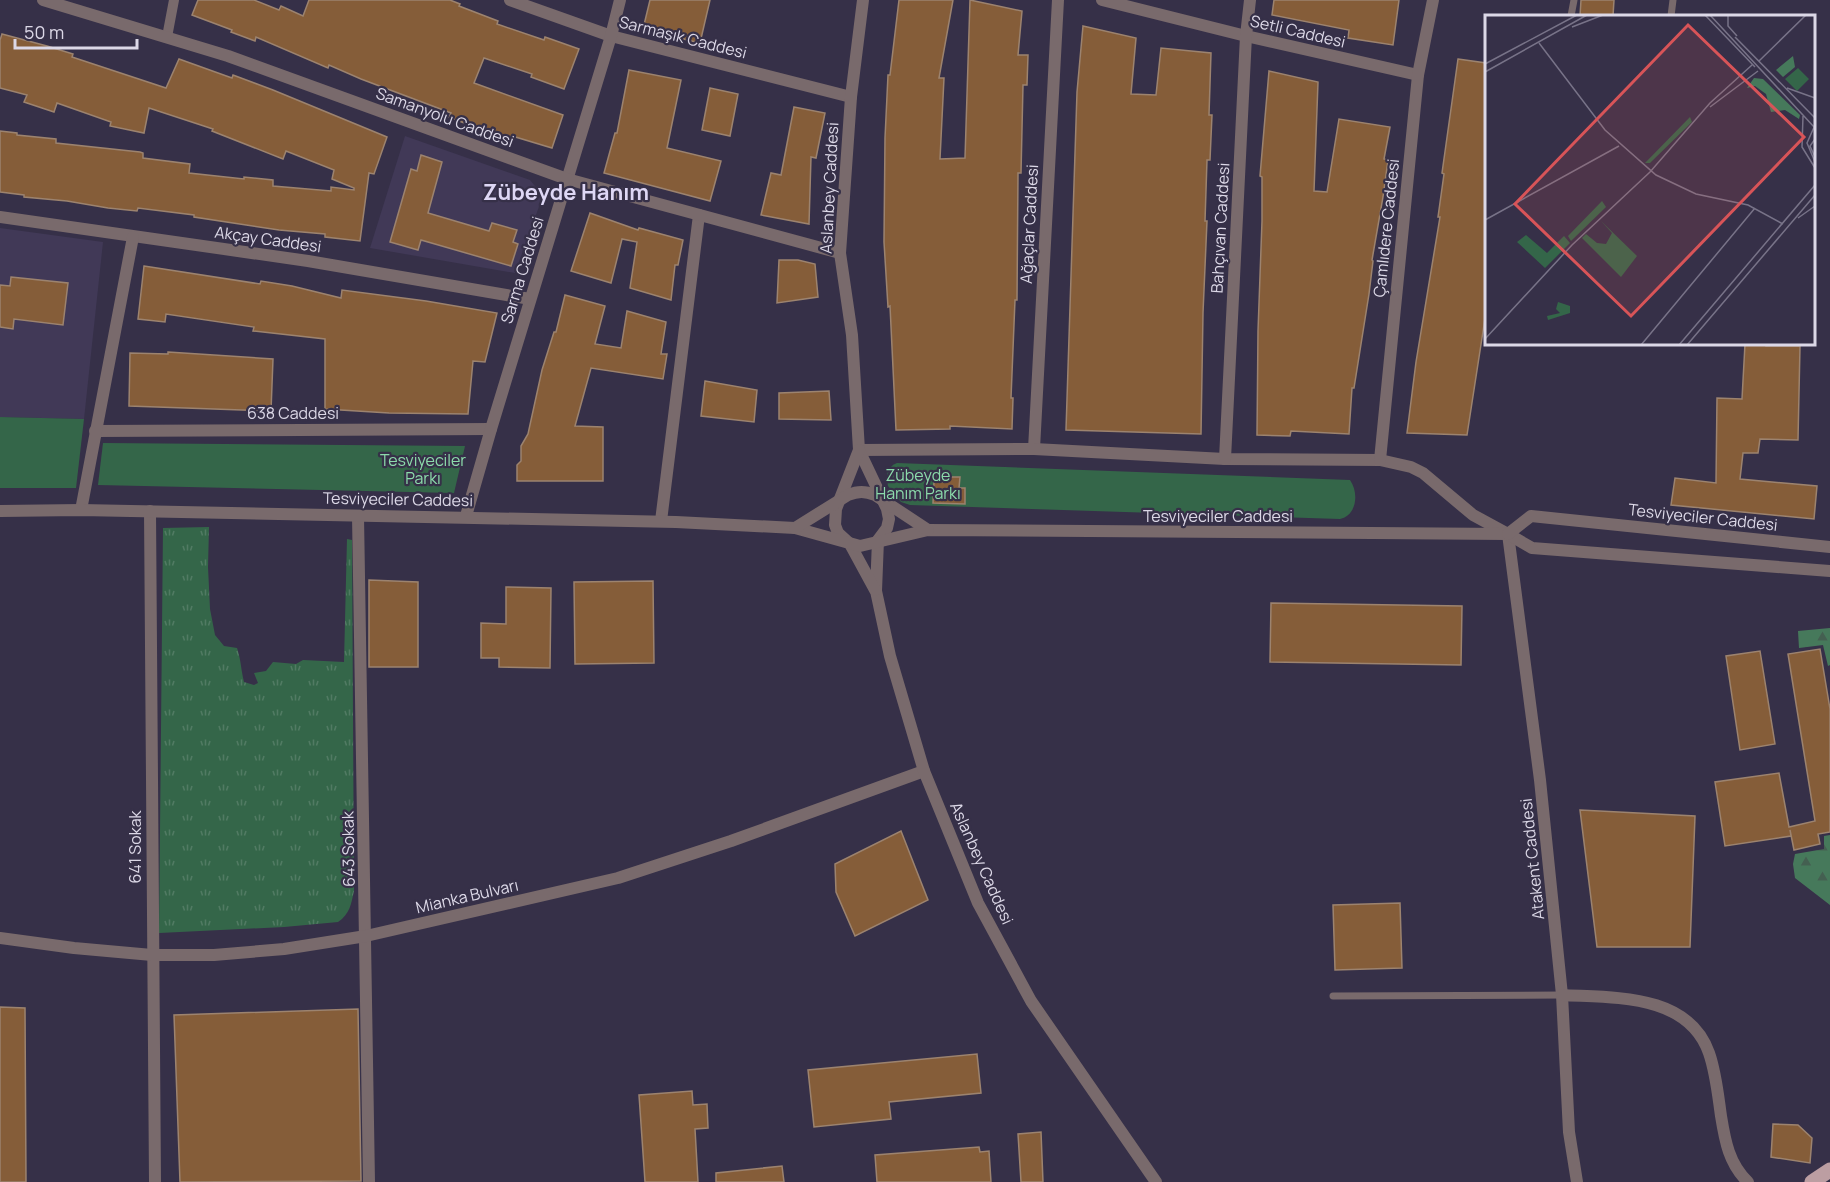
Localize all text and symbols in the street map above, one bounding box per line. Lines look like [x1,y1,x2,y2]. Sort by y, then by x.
street label: Setli Caddesi [1248,9,1348,53]
street label: Sarmaşık Caddesi [617,10,749,64]
scale bar [15,12,136,50]
inset map [1485,15,1815,345]
text: 50 m [24,20,64,44]
street label: Samanyolu Caddesi [373,82,517,152]
street label: Aslanbey Caddesi [815,122,843,254]
street label: Çamlıdere Caddesi [1368,158,1404,298]
street label: Bahçıvan Caddesi [1206,162,1234,294]
street label: Ağaçlar Caddesi [1015,164,1043,284]
district label: Zübeyde Hanım [483,177,649,207]
street label: Sarma Caddesi [495,214,549,326]
street label: Akçay Caddesi [213,221,323,257]
street label: 638 Caddesi [247,402,339,424]
park label: Tesviyeciler Parkı [380,449,466,489]
park label: Zübeyde Hanım Parkı [875,464,961,504]
street label: Tesviyeciler Caddesi [323,487,473,511]
street label: Tesviyeciler Caddesi [1627,498,1779,536]
street label: Tesviyeciler Caddesi [1143,505,1293,527]
street label: Atakent Caddesi [1515,797,1549,921]
street label: Aslanbey Caddesi [945,798,1019,928]
street label: 641 Sokak [124,809,146,883]
street label: 643 Sokak [336,810,360,887]
street label: Mianka Bulvarı [414,874,520,918]

